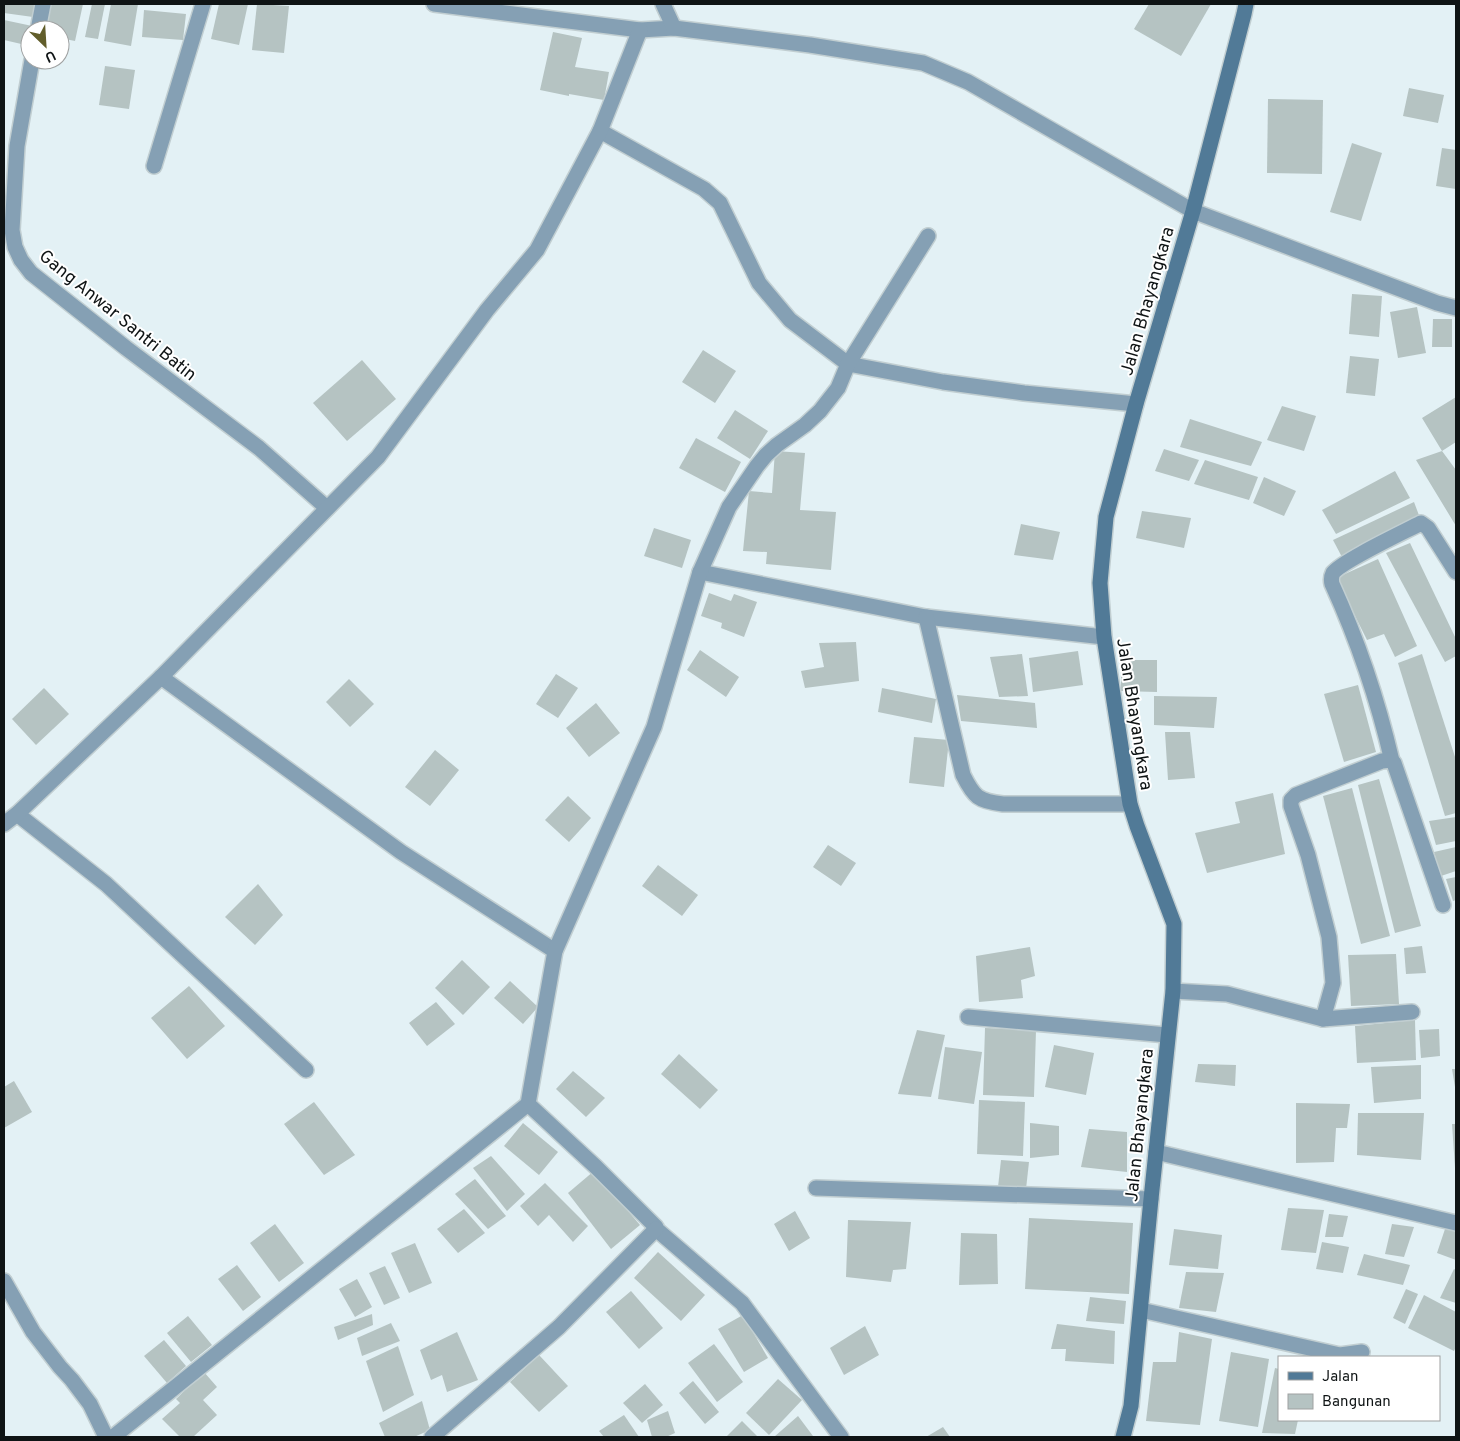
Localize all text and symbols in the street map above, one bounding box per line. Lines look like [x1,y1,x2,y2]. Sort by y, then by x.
north arrow [20,20,70,70]
text: U [42,46,58,65]
street label: Jalan Bhayangkara [1116,224,1181,379]
street label: Gang Anwar Santri Batin [34,245,201,387]
street label: Jalan Bhayangkara [1110,636,1157,792]
street label: Jalan Bhayangkara [1121,1047,1160,1203]
legend [1278,1356,1440,1421]
text: Jalan [1322,1368,1359,1387]
text: Bangunan [1322,1393,1391,1412]

